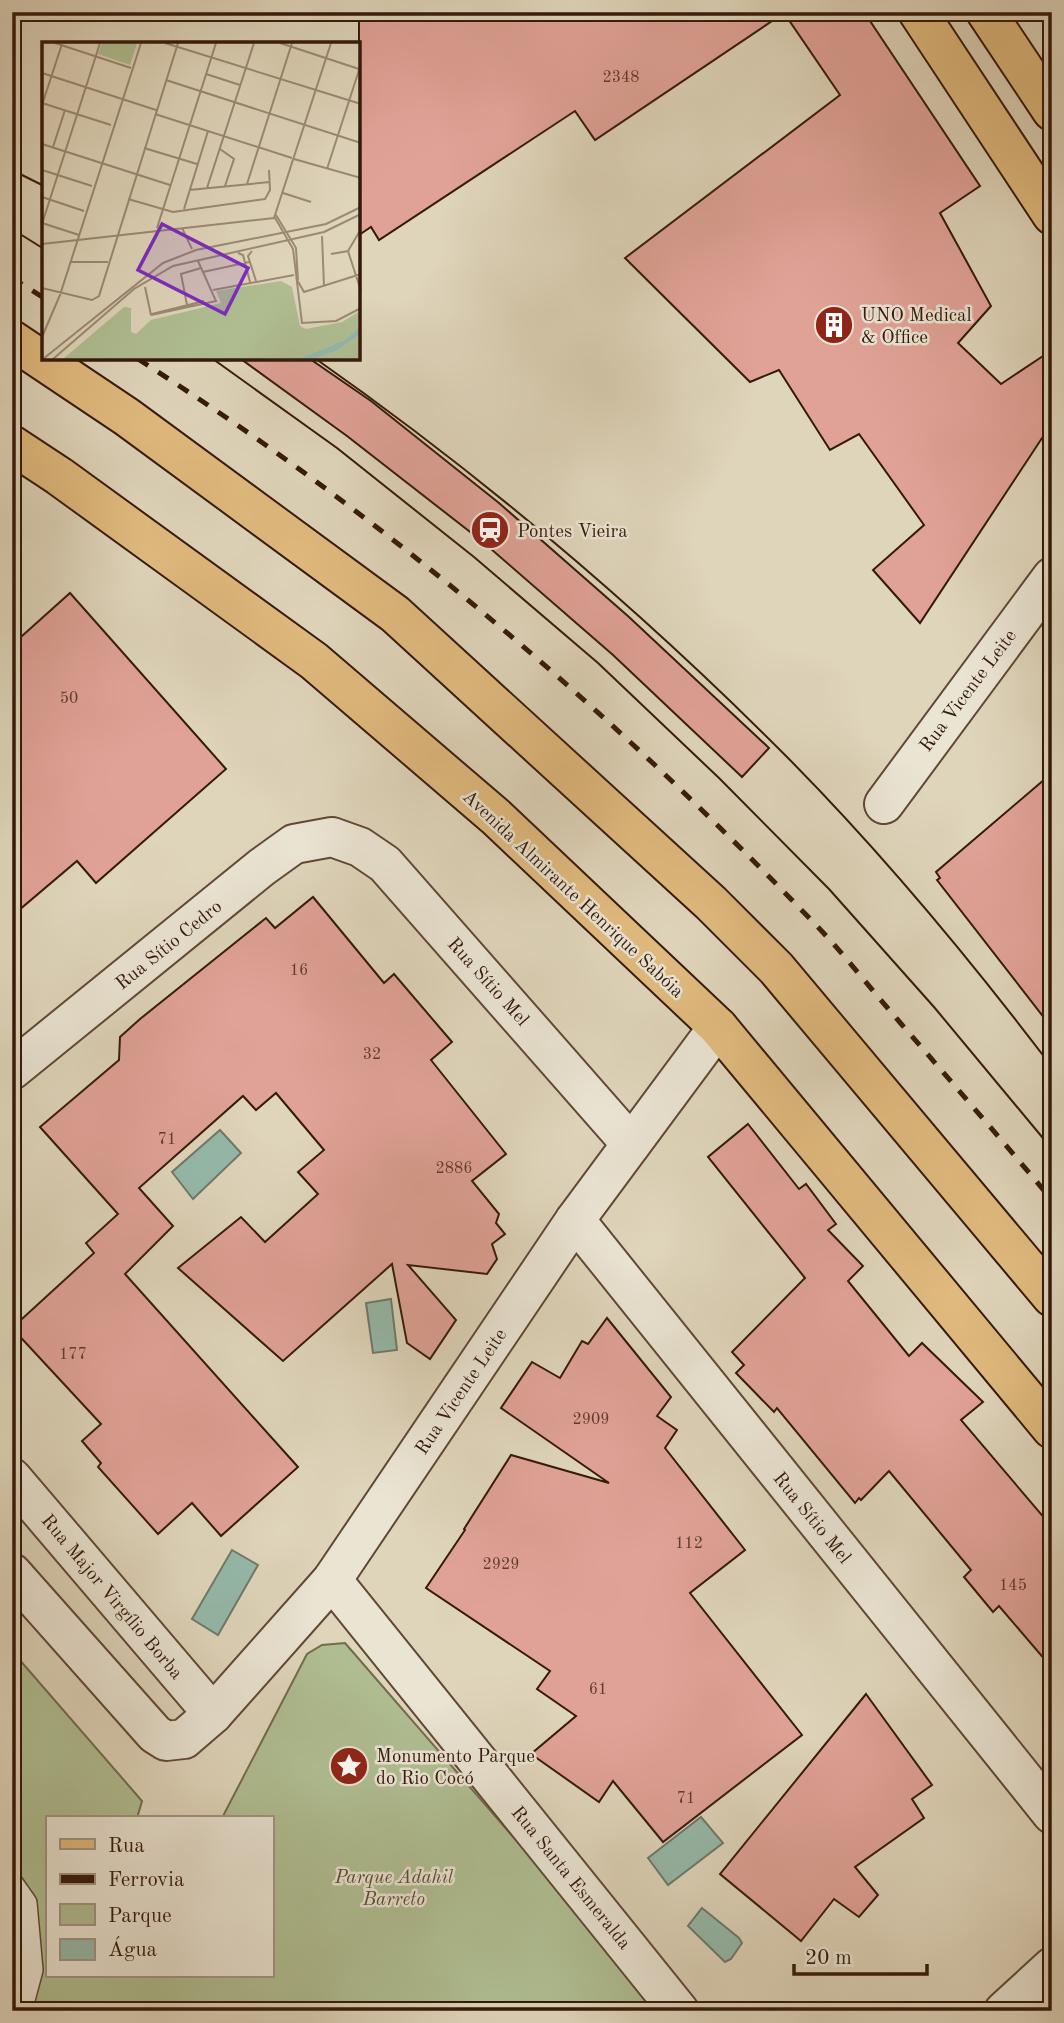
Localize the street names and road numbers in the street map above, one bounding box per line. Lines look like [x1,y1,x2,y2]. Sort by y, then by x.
street label: Rua Vicente Leite [917,627,1021,756]
street label: Avenida Almirante Henrique Sabóia [458,787,687,1003]
street label: Rua Sítio Cedro [113,897,226,994]
street label: Rua Sítio Mel [443,935,532,1031]
street label: Rua Vicente Leite [413,1326,511,1459]
street label: Rua Sítio Mel [769,1469,854,1568]
street label: Rua Major Virgílio Borba [37,1511,186,1684]
street label: Rua Santa Esmeralda [507,1803,634,1954]

